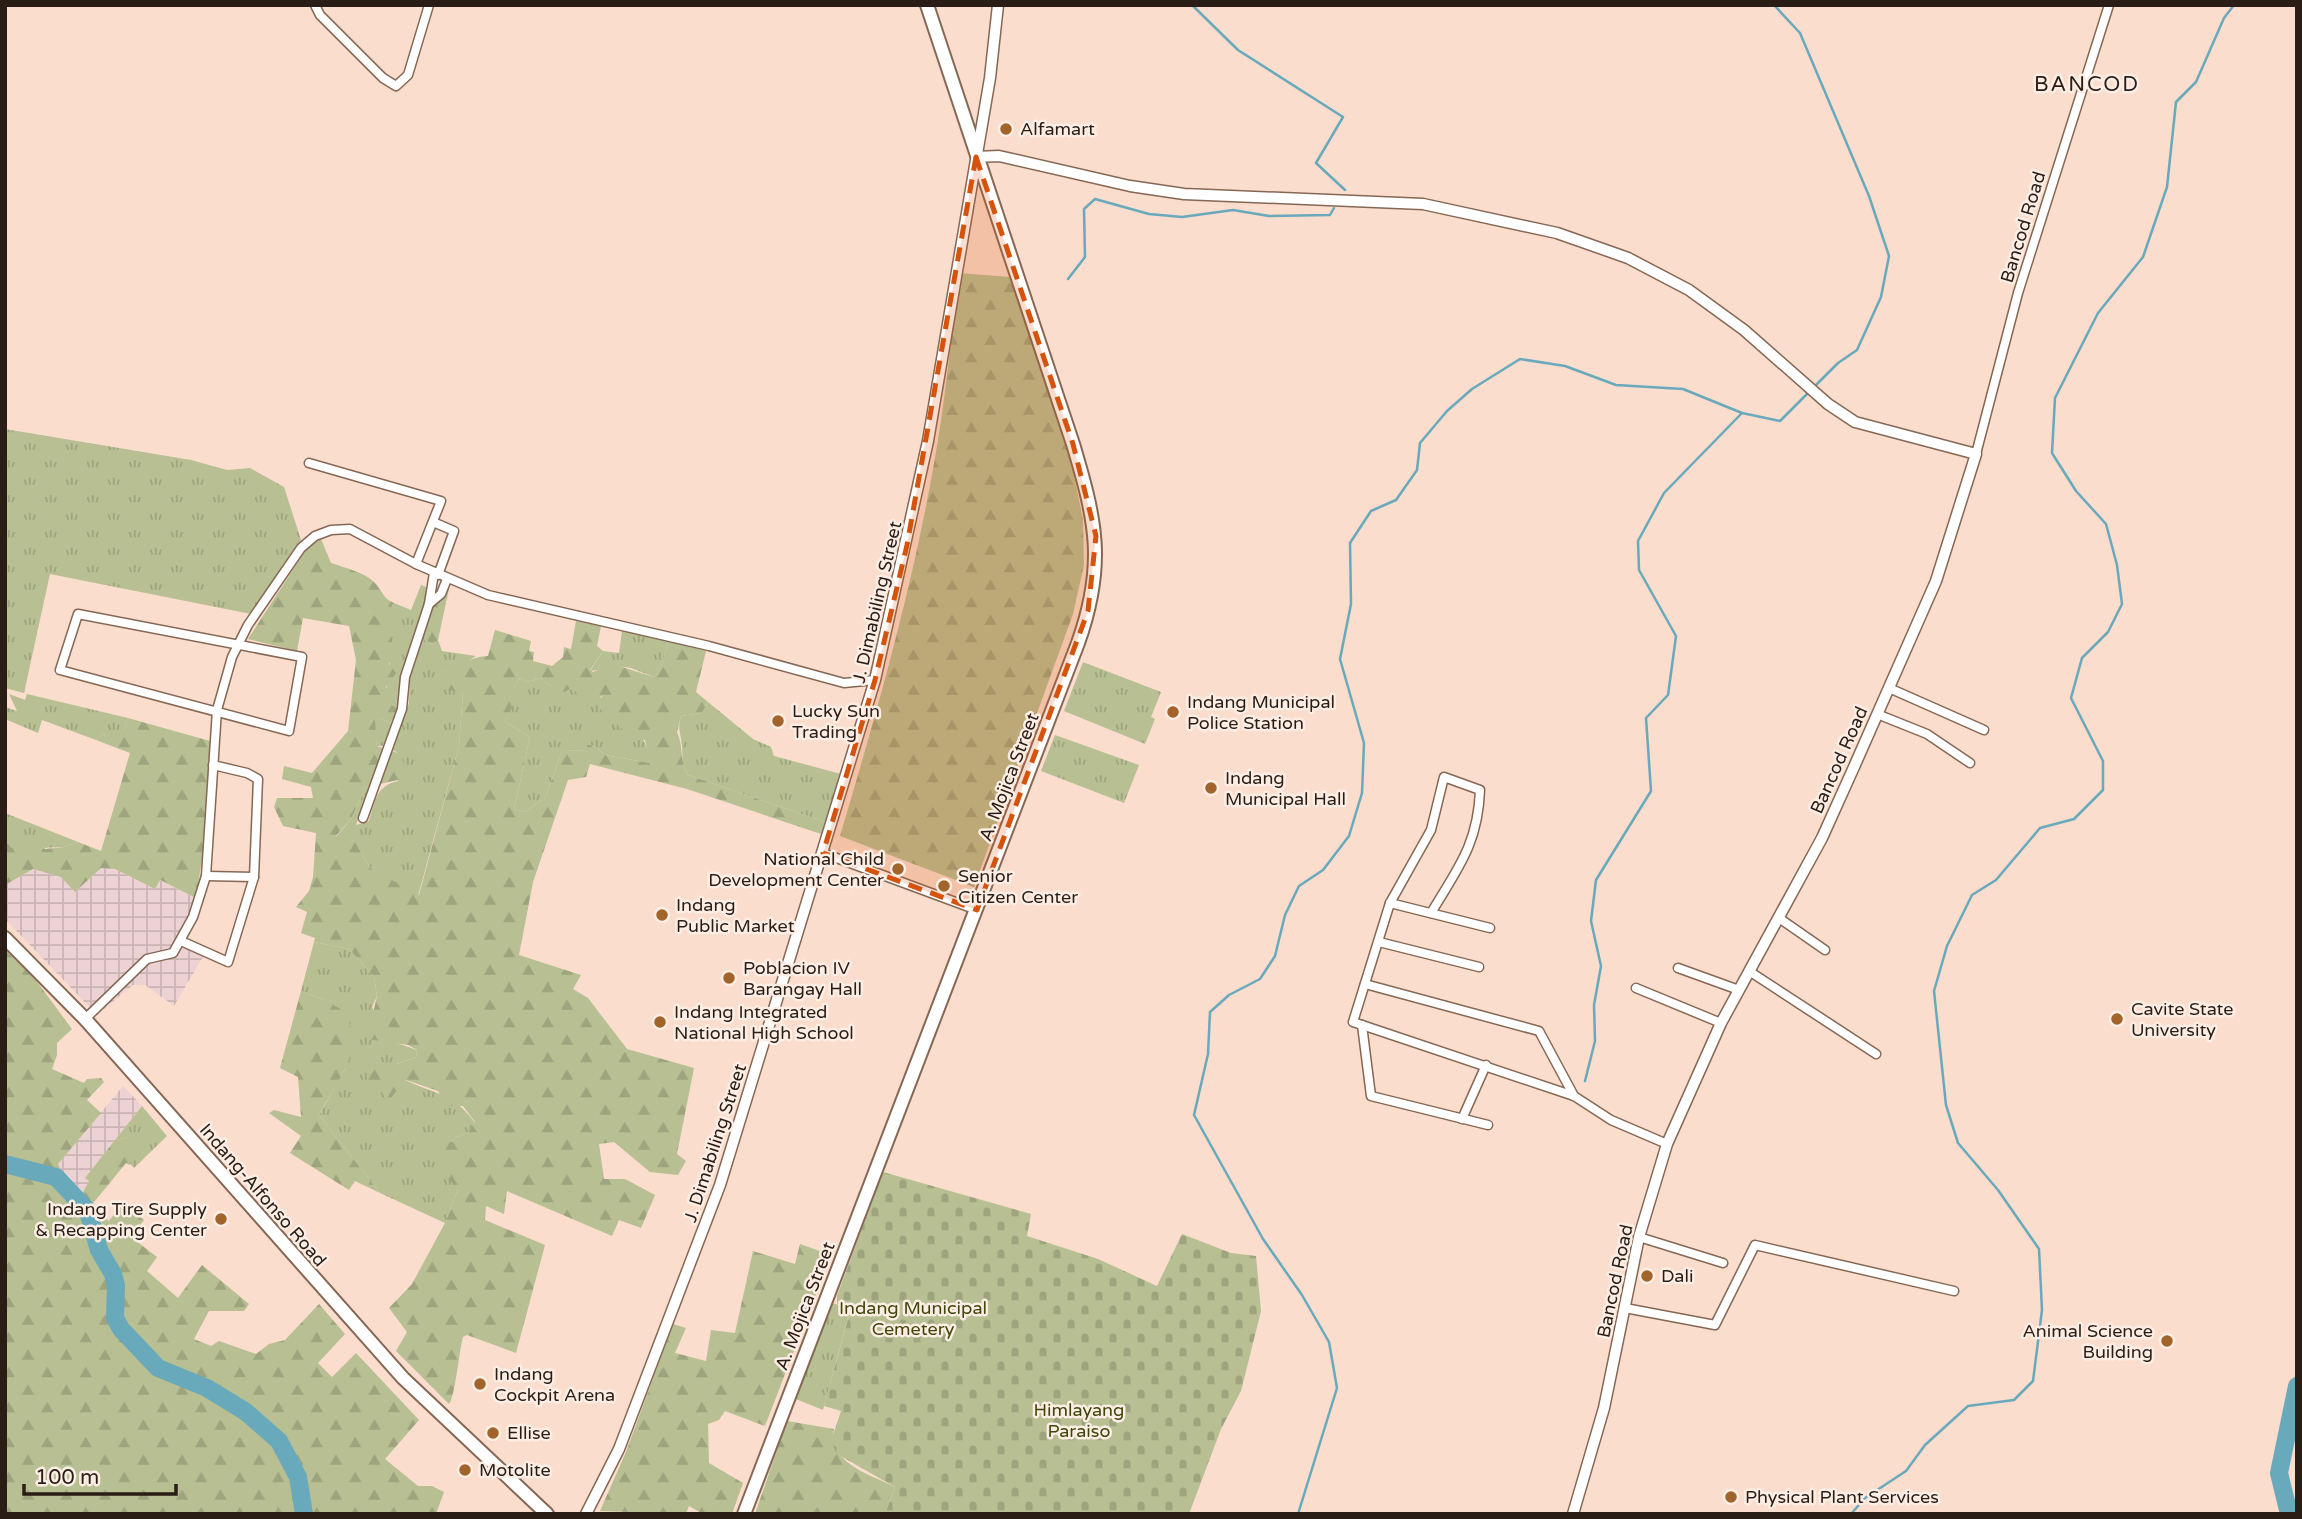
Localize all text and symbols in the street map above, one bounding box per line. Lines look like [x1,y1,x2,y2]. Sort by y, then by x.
district label: BANCOD [2034,72,2140,97]
place label: Alfamart [1020,118,1095,140]
marker: Alfamart [998,121,1014,137]
street label: Bancod Road [1996,169,2050,285]
street label: J. Dimabiling Street [848,519,906,685]
place label: Indang Municipal Police Station [1187,691,1335,734]
place label: Lucky Sun Trading [792,700,880,743]
street label: Bancod Road [1806,703,1872,817]
marker: Indang Municipal Police Station [1165,704,1181,720]
street label: A. Mojica Street [974,710,1044,844]
marker: Lucky Sun Trading [770,713,786,729]
place label: Indang Municipal Hall [1225,767,1346,810]
marker: Indang Municipal Hall [1203,780,1219,796]
place label: National Child Development Center [708,848,884,891]
marker: National Child Development Center [890,861,906,877]
place label: Senior Citizen Center [958,865,1078,908]
marker: Senior Citizen Center [936,878,952,894]
place label: Indang Public Market [676,894,795,937]
marker: Indang Public Market [654,907,670,923]
place label: Poblacion IV Barangay Hall [743,957,862,1000]
marker: Poblacion IV Barangay Hall [721,970,737,986]
place label: Cavite State University [2131,998,2234,1041]
place label: Indang Integrated National High School [674,1001,854,1044]
marker: Cavite State University [2109,1011,2125,1027]
marker: Indang Integrated National High School [652,1014,668,1030]
street label: J. Dimabiling Street [679,1061,751,1225]
street label: Indang-Alfonso Road [195,1119,331,1271]
place label: Indang Tire Supply & Recapping Center [35,1198,207,1241]
marker: Indang Tire Supply & Recapping Center [213,1211,229,1227]
street label: Bancod Road [1592,1222,1638,1340]
street label: A. Mojica Street [770,1239,840,1373]
place label: Dali [1661,1265,1693,1287]
marker: Dali [1639,1268,1655,1284]
park label: Indang Municipal Cemetery [839,1297,987,1340]
place label: Animal Science Building [2022,1320,2153,1363]
marker: Animal Science Building [2159,1333,2175,1349]
place label: Indang Cockpit Arena [494,1363,615,1406]
marker: Indang Cockpit Arena [472,1376,488,1392]
park label: Himlayang Paraiso [1034,1399,1124,1442]
place label: Ellise [507,1422,551,1444]
marker: Ellise [485,1425,501,1441]
scale bar [24,1452,177,1496]
place label: Motolite [479,1459,551,1481]
marker: Motolite [457,1462,473,1478]
text: 100 m [35,1465,99,1490]
place label: Physical Plant Services [1745,1486,1939,1508]
marker: Physical Plant Services [1723,1489,1739,1505]

